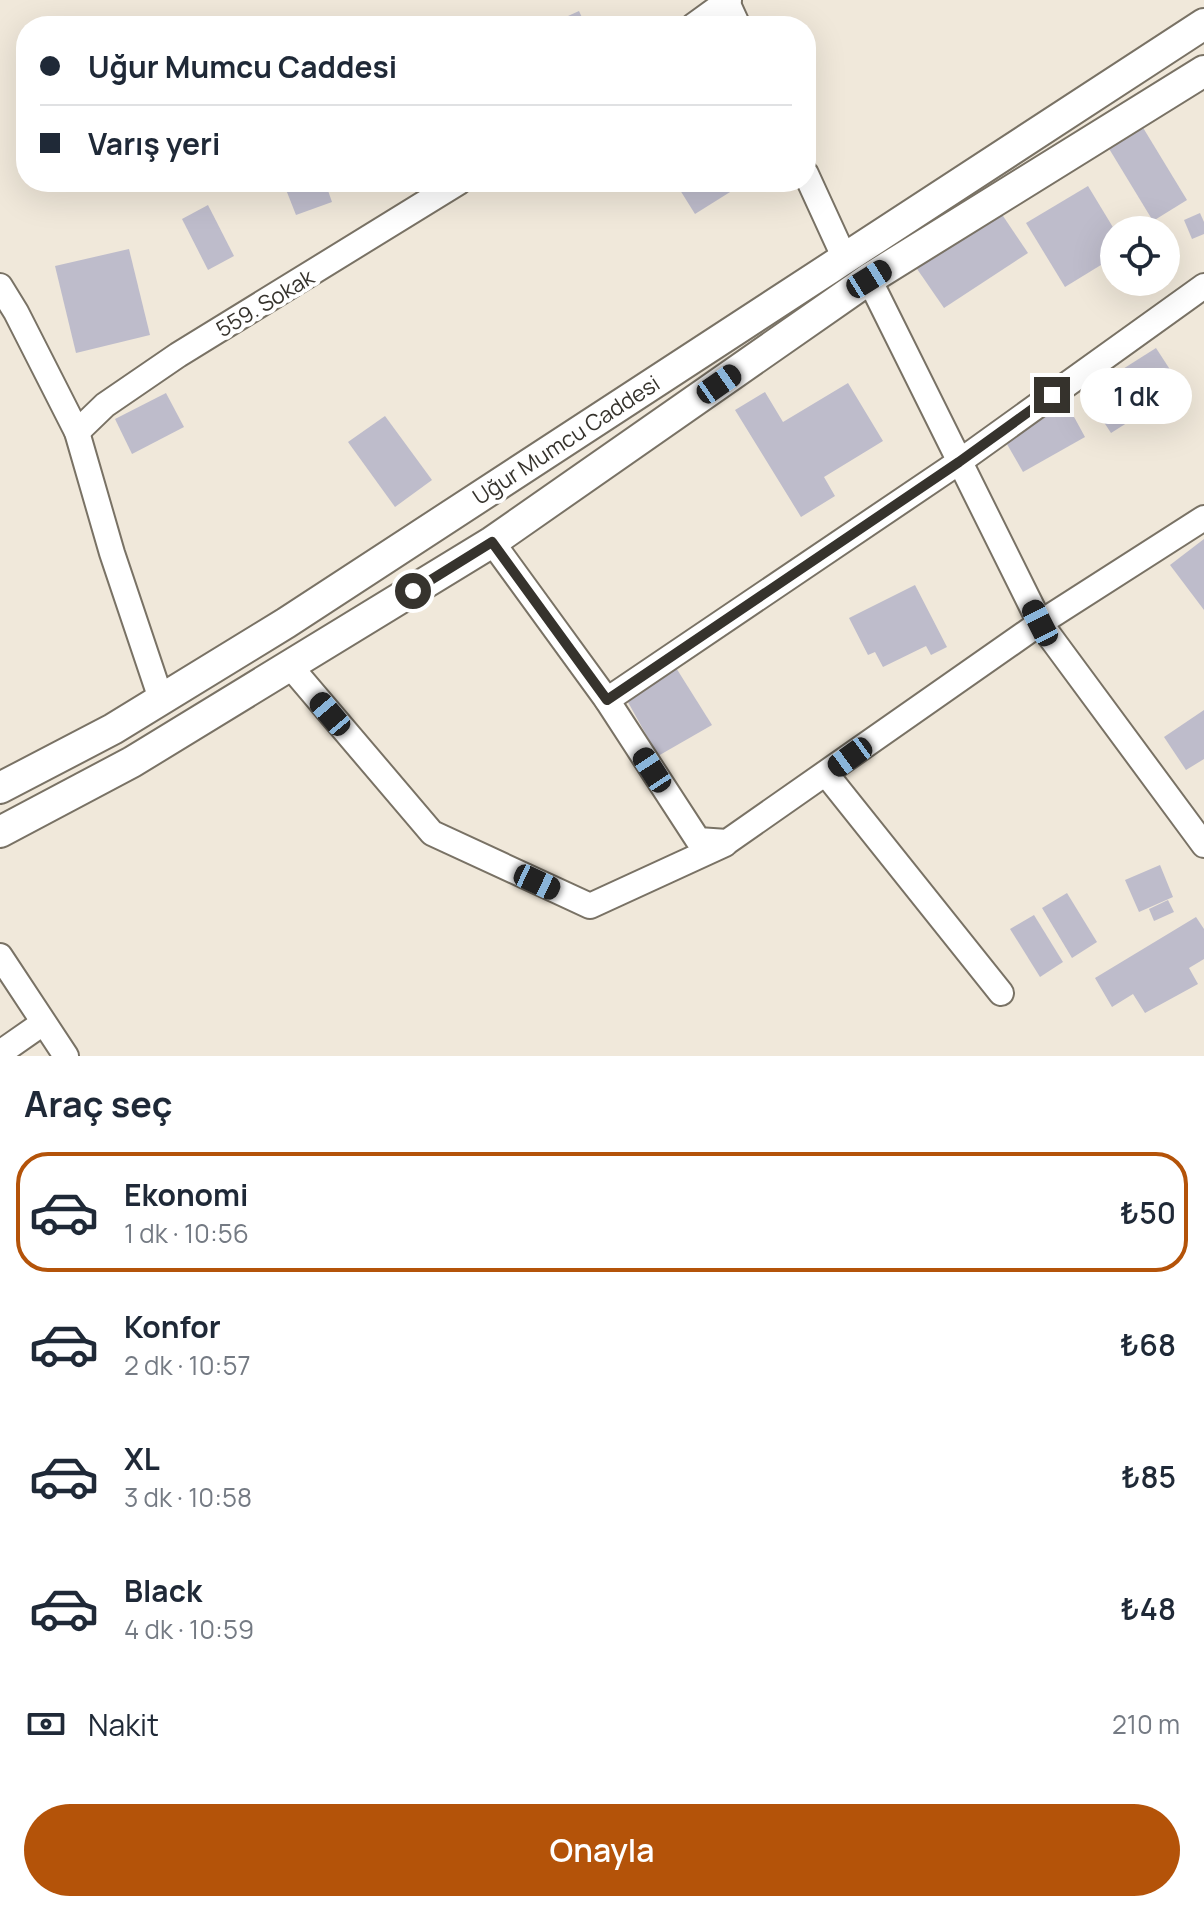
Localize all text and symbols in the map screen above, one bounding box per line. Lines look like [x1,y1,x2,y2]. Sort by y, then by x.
text: Uğur Mumcu Caddesi [88,46,397,87]
text: Varış yeri [88,123,220,164]
map controls [1100,216,1180,296]
button: locate [1100,216,1180,296]
car [842,256,896,302]
street label: 559. Sokak [210,261,320,344]
car [692,360,746,408]
callout: 1 dk [1080,367,1192,423]
street label: Uğur Mumcu Caddesi [467,368,665,512]
route end [1034,377,1070,413]
text: 1 dk [1113,378,1159,414]
route start [395,573,431,609]
car [1018,596,1062,650]
car [305,688,355,740]
car [824,733,876,781]
car [629,743,675,797]
car [510,861,564,903]
text: Araç seç [24,1079,173,1128]
text: Ekonomi [124,1174,248,1215]
icon: car [28,1176,100,1248]
text: ₺50 [1120,1192,1176,1233]
text: 1 dk · 10:56 [124,1215,249,1251]
text: Konfor [124,1306,221,1347]
icon: car [28,1308,100,1380]
text: ₺68 [1120,1324,1176,1365]
text: 2 dk · 10:57 [124,1347,250,1383]
text: XL [124,1438,160,1479]
icon: car [28,1440,100,1512]
text: ₺85 [1121,1456,1176,1497]
text: 3 dk · 10:58 [124,1479,252,1515]
text: Black [124,1570,202,1611]
icon: car [28,1572,100,1644]
text: ₺48 [1121,1588,1176,1629]
text: 4 dk · 10:59 [124,1611,254,1647]
icon: cash [24,1702,68,1746]
text: Nakit [88,1704,159,1745]
text: 210 m [1112,1706,1180,1742]
button: Onayla [24,1804,1180,1896]

